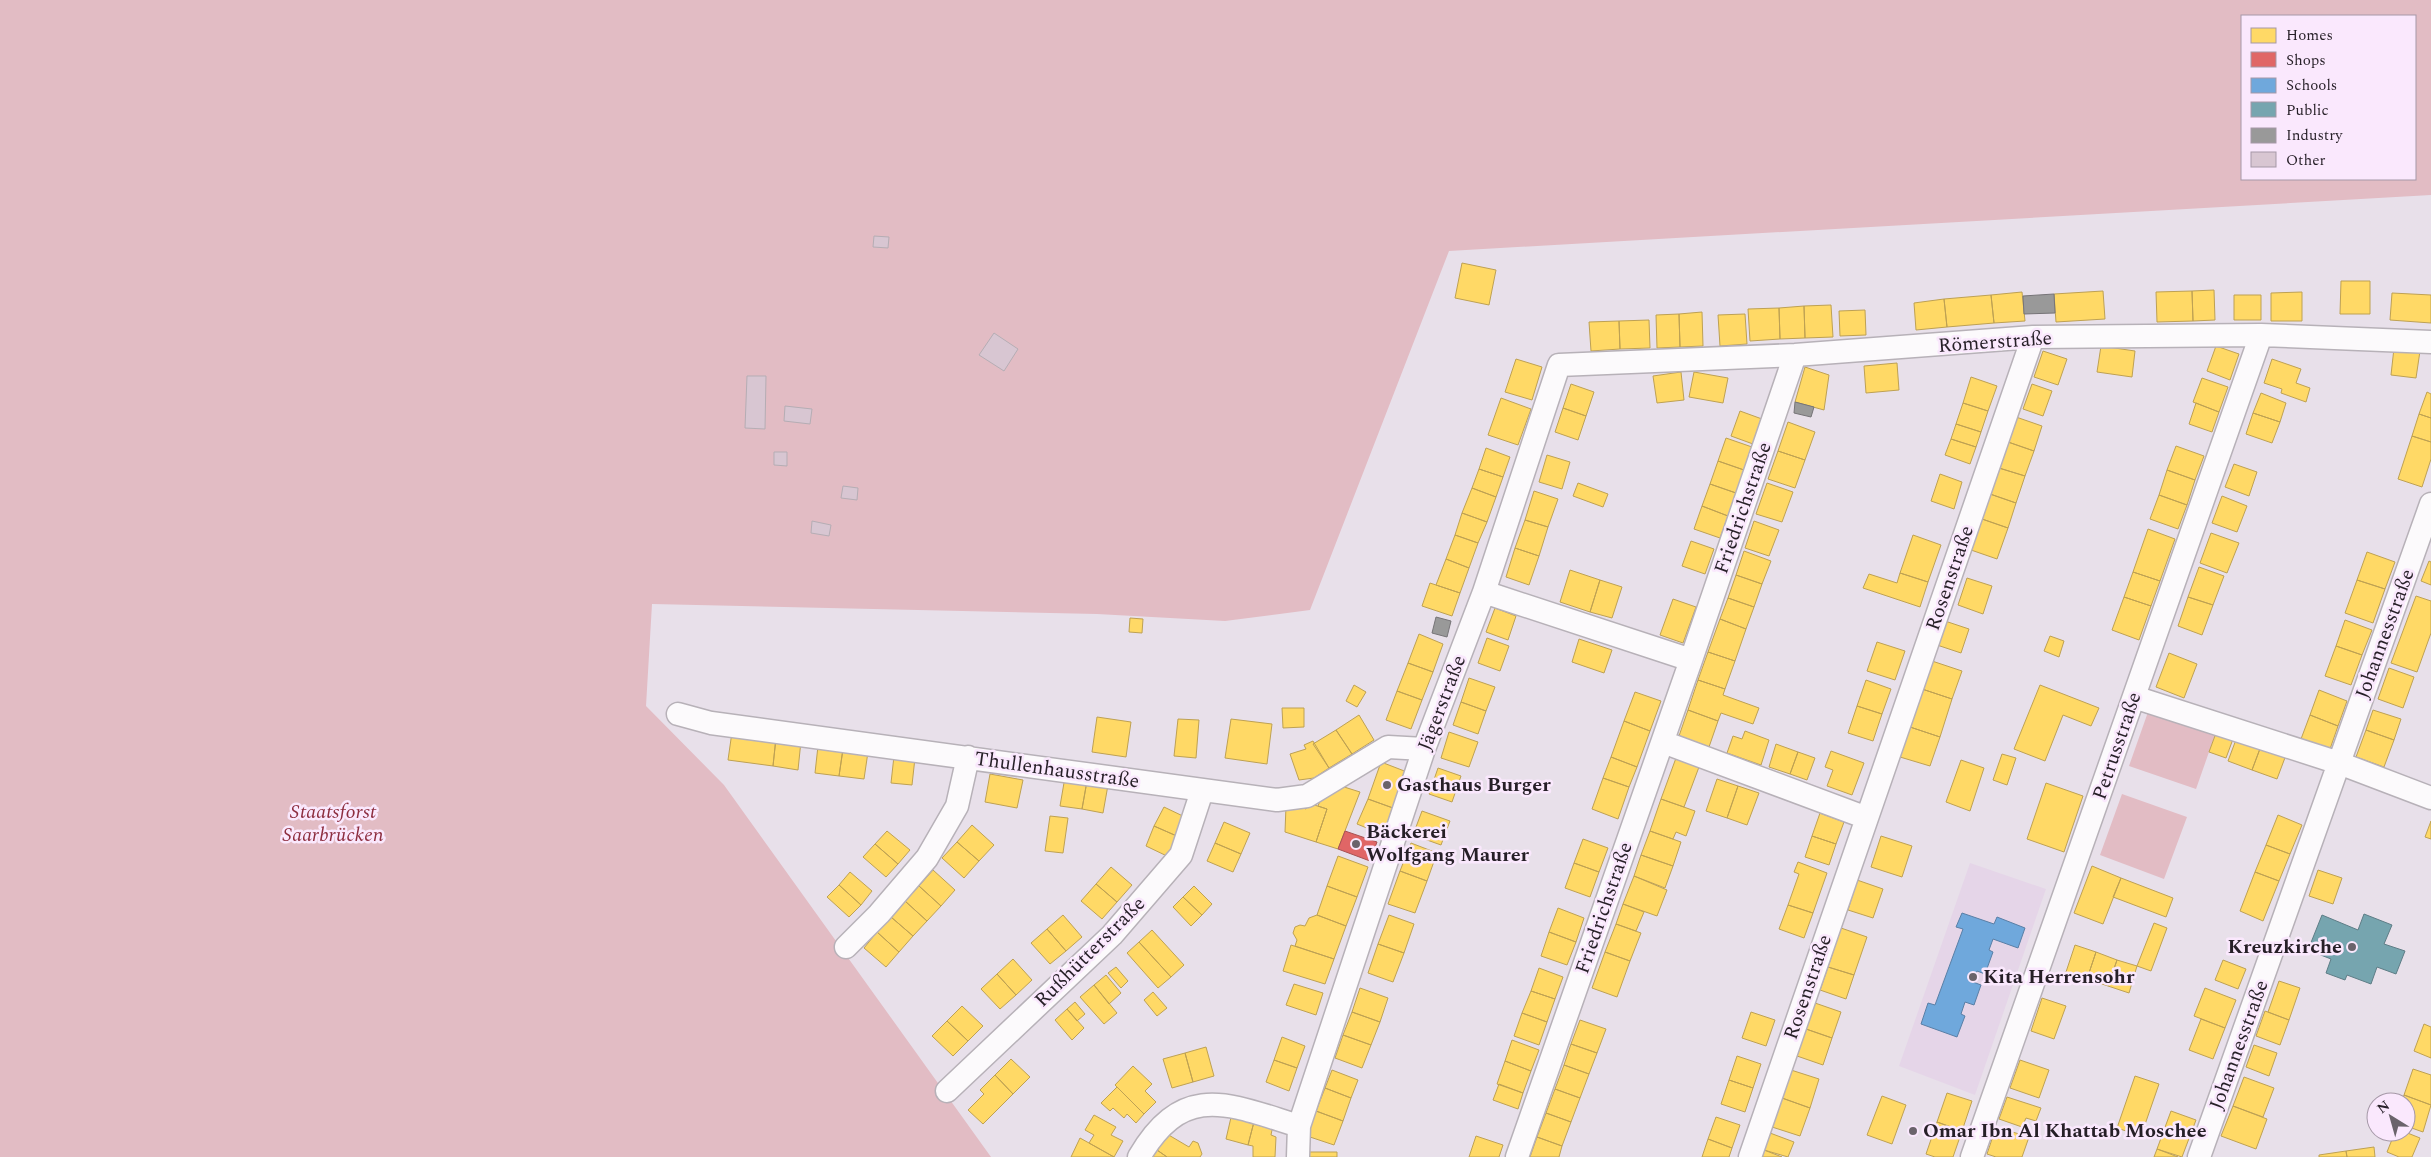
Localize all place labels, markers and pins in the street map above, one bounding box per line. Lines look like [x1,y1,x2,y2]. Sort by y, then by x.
place label: Gasthaus Burger [1397,770,1551,800]
marker: Gasthaus Burger [1381,779,1393,791]
place label: Bäckerei Wolfgang Maurer [1366,817,1530,870]
marker: Bäckerei Wolfgang Maurer [1350,838,1362,850]
place label: Kreuzkirche [2227,932,2342,962]
marker: Kreuzkirche [2346,941,2358,953]
place label: Kita Herrensohr [1983,962,2135,992]
marker: Kita Herrensohr [1967,971,1979,983]
place label: Omar Ibn Al Khattab Moschee [1923,1116,2207,1146]
marker: Omar Ibn Al Khattab Moschee [1907,1125,1919,1137]

